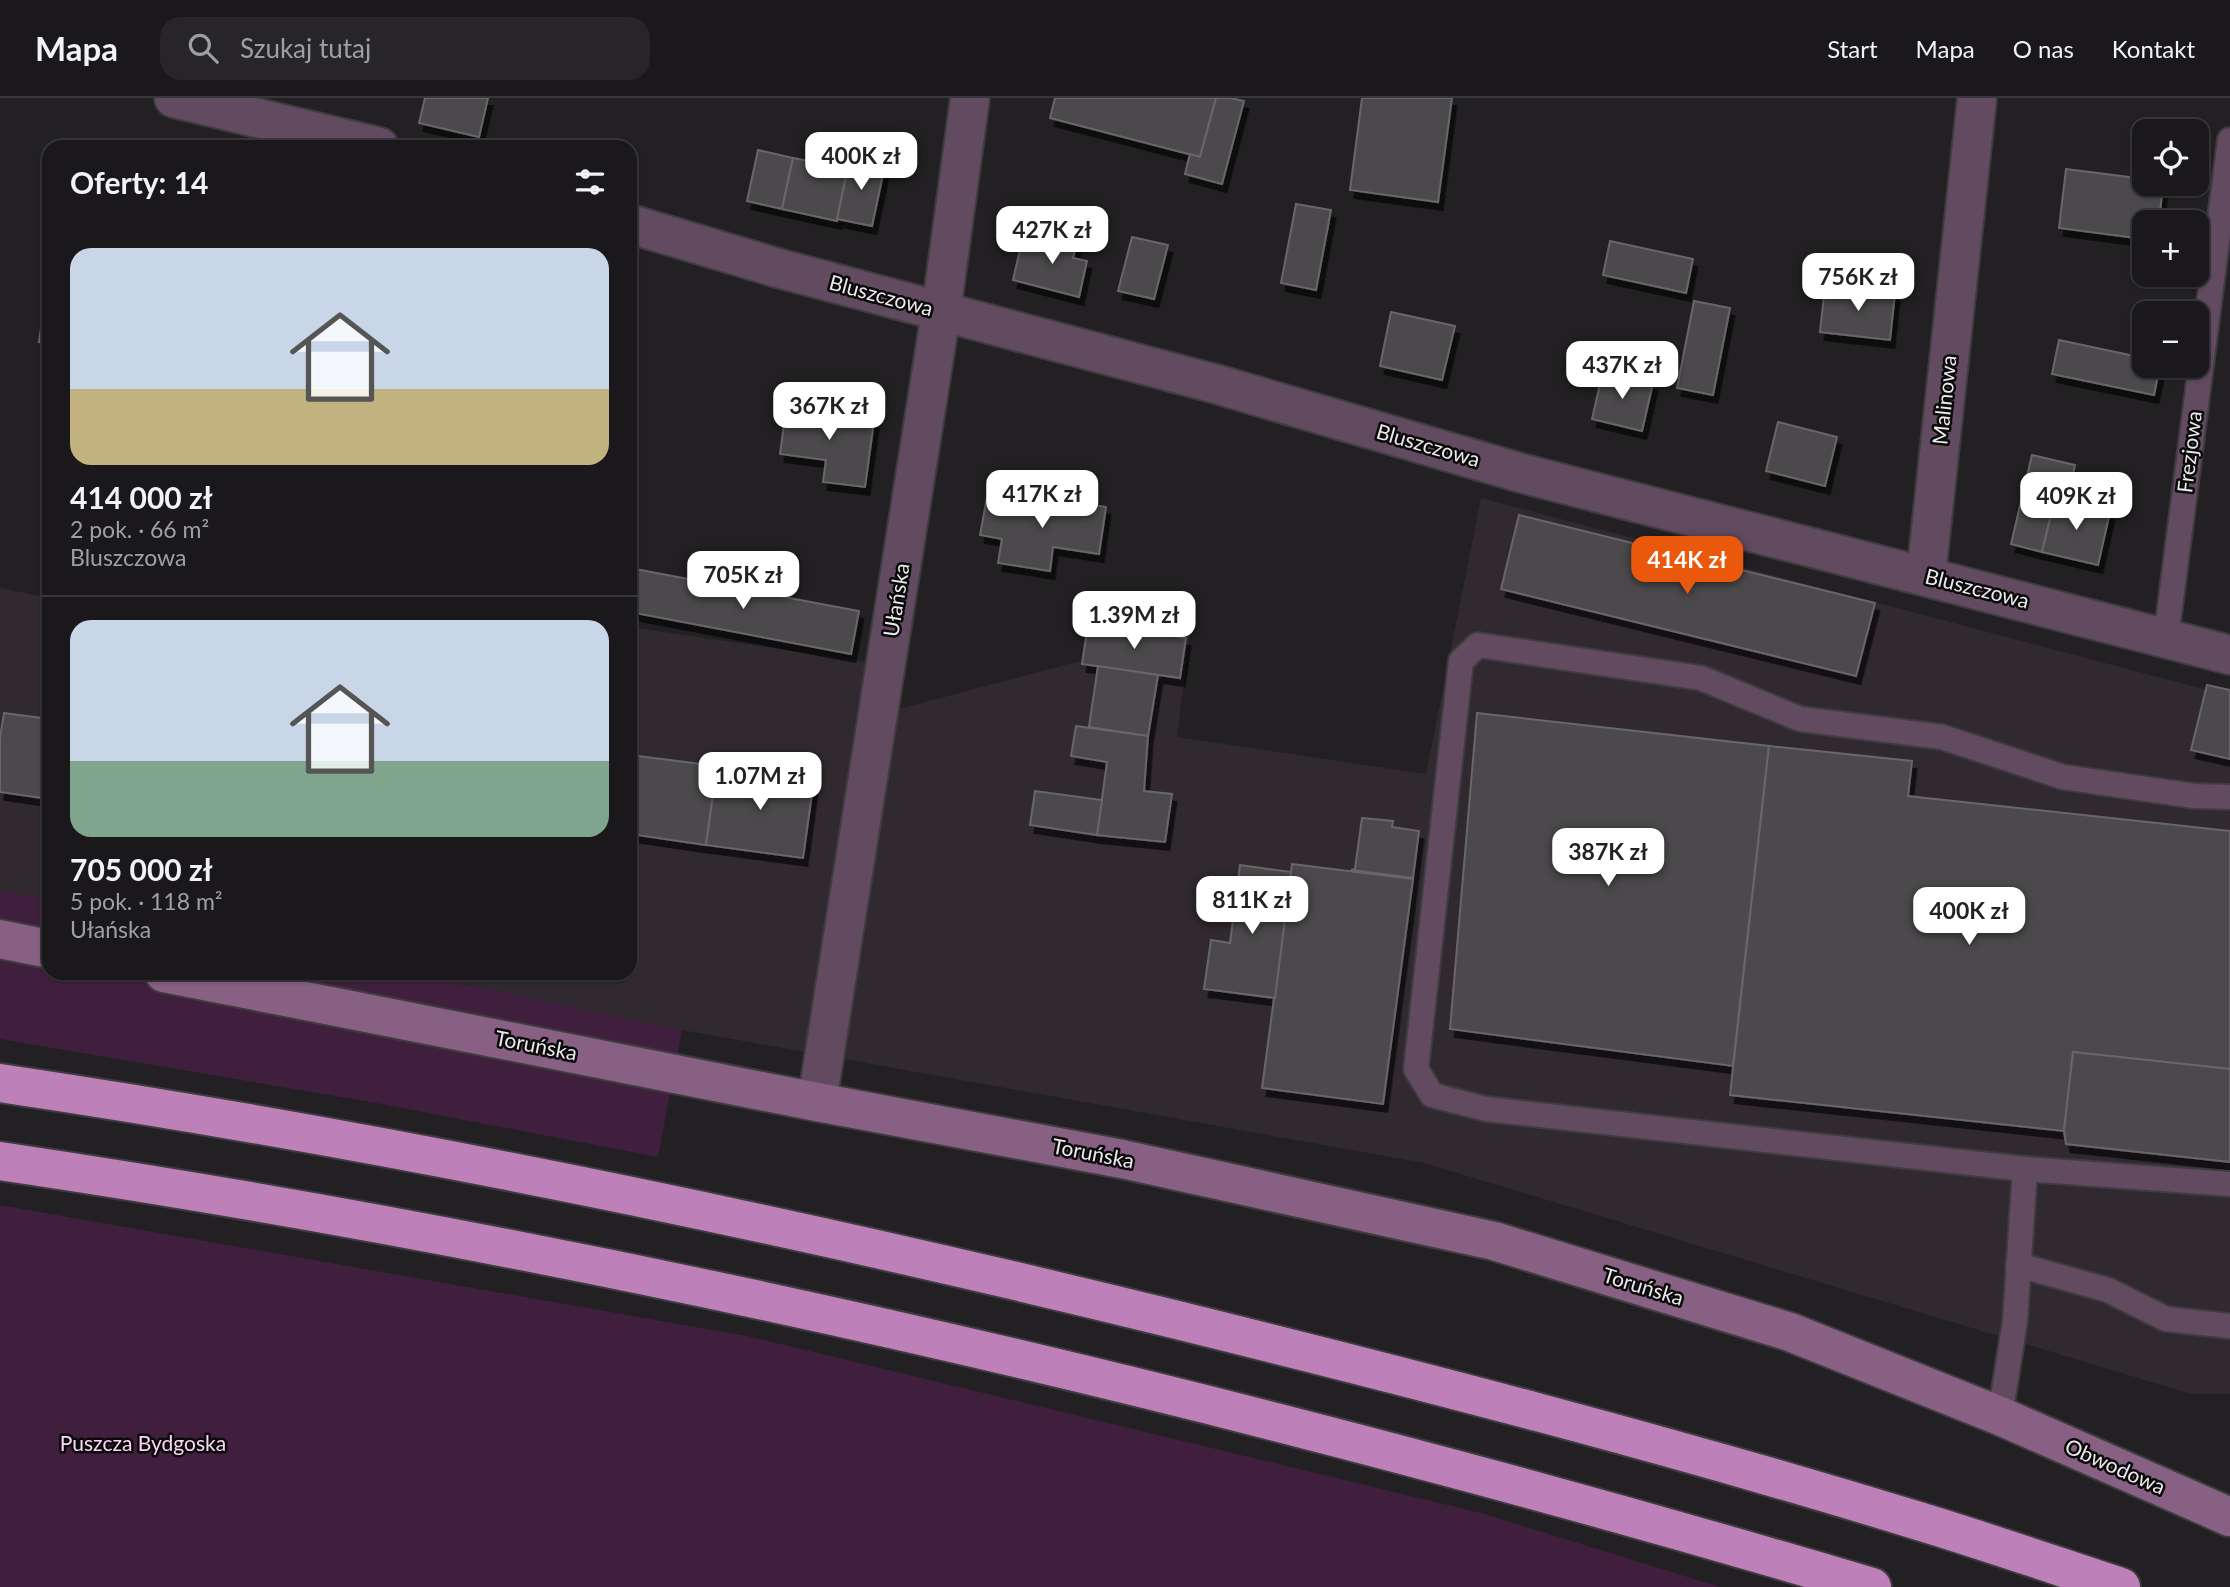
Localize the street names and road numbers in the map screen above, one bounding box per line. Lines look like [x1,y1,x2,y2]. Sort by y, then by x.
street label: Bluszczowa [827,269,936,320]
street label: Malinowa [1926,354,1961,446]
street label: Frezjowa [2171,409,2206,494]
street label: Bluszczowa [1374,418,1483,471]
street label: Ułańska [877,561,914,638]
street label: Bluszczowa [1923,563,2032,613]
street label: Toruńska [493,1024,579,1065]
street label: Toruńska [1050,1132,1136,1173]
street label: Toruńska [1600,1261,1687,1310]
street label: Obwodowa [2062,1432,2169,1499]

